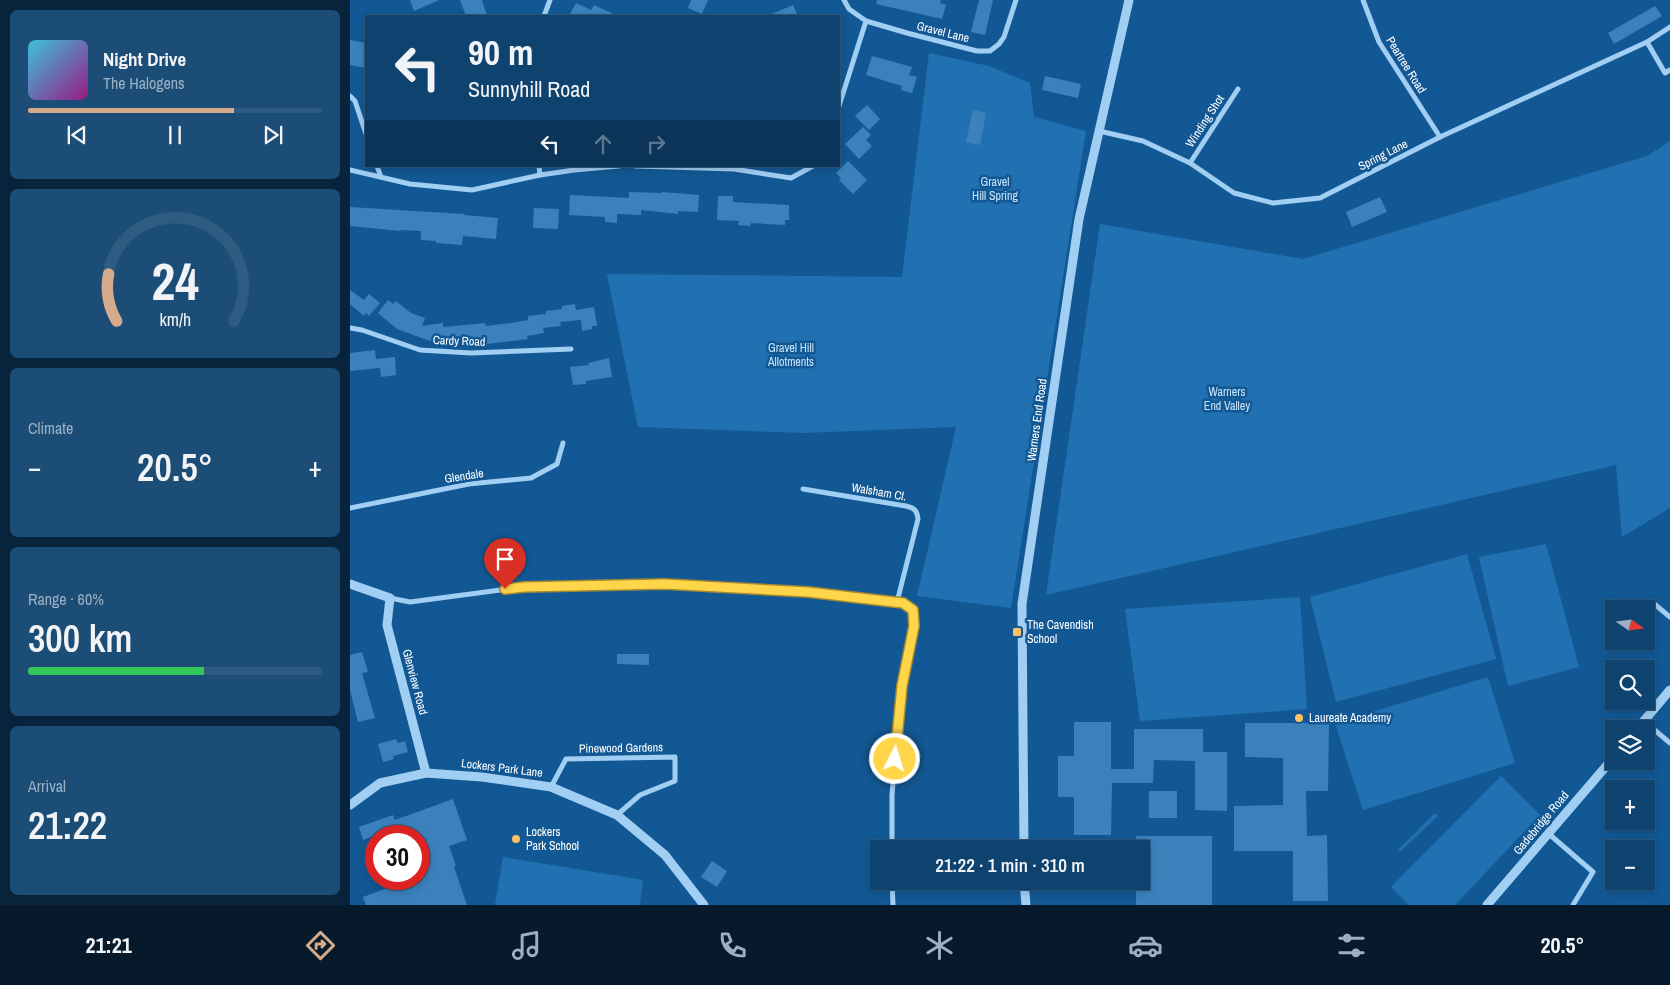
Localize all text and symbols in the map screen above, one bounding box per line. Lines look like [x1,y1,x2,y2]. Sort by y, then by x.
street label: Gravel Lane [915,18,971,46]
text: 90 m [468,29,533,76]
street label: Peartree Road [1382,34,1430,96]
icon: left [385,35,450,100]
text: Night Drive [103,46,186,72]
text: The Halogens [103,72,185,94]
text: Sunnyhill Road [468,74,590,104]
street label: Winding Shot [1182,91,1228,150]
icon: previous [63,121,91,149]
icon: pause [161,121,189,149]
icon: next [259,121,287,149]
icon: left [536,130,564,158]
icon: ahead [589,130,617,158]
icon: right [642,130,670,158]
street label: Spring Lane [1355,136,1411,174]
park label: Gravel Hill Spring [972,174,1018,204]
text: 24 [151,246,199,316]
text: km/h [159,308,191,332]
street label: Cardy Road [432,332,486,350]
park label: Gravel Hill Allotments [767,340,814,370]
street label: Warners End Road [1023,378,1051,462]
park label: Warners End Valley [1204,384,1250,414]
text: Climate [28,417,73,439]
text: 20.5° [137,442,213,493]
text: − [28,448,41,486]
text: + [309,448,322,486]
street label: Glendale [443,465,485,487]
street label: Walsham Cl. [850,479,908,505]
pin [484,538,526,589]
icon: arrive [491,545,519,573]
text: Range · 60% [28,588,104,610]
north arrow [1605,600,1655,650]
map controls [1605,600,1655,890]
text: 300 km [28,613,132,664]
place label: The Cavendish School [1027,617,1094,647]
marker: The Cavendish School [1011,626,1023,638]
street label: Glenview Road [399,647,431,717]
button: search [1605,660,1655,710]
place label: Laureate Academy [1309,710,1391,726]
marker: Laureate Academy [1293,712,1305,724]
button: layers [1605,720,1655,770]
position arrow [868,732,920,784]
street label: Pinewood Gardens [579,739,663,757]
street label: Lockers Park Lane [460,755,544,781]
text: Arrival [28,775,66,797]
button: + [1605,780,1655,830]
street label: Gadebridge Road [1510,788,1572,858]
text: 21:22 [28,800,107,851]
place label: Lockers Park School [526,824,579,854]
speed limit sign: 30 [365,825,430,890]
marker: Lockers Park School [510,833,522,845]
button: − [1605,840,1655,890]
text: 21:22 · 1 min · 310 m [935,852,1085,878]
icon: directions [303,928,338,963]
icon: music [509,928,544,963]
icon: phone [715,928,750,963]
icon: climate [922,928,957,963]
icon: car [1128,928,1163,963]
icon: filters [1334,928,1369,963]
text: 21:21 [86,930,132,960]
text: 20.5° [1540,930,1584,960]

